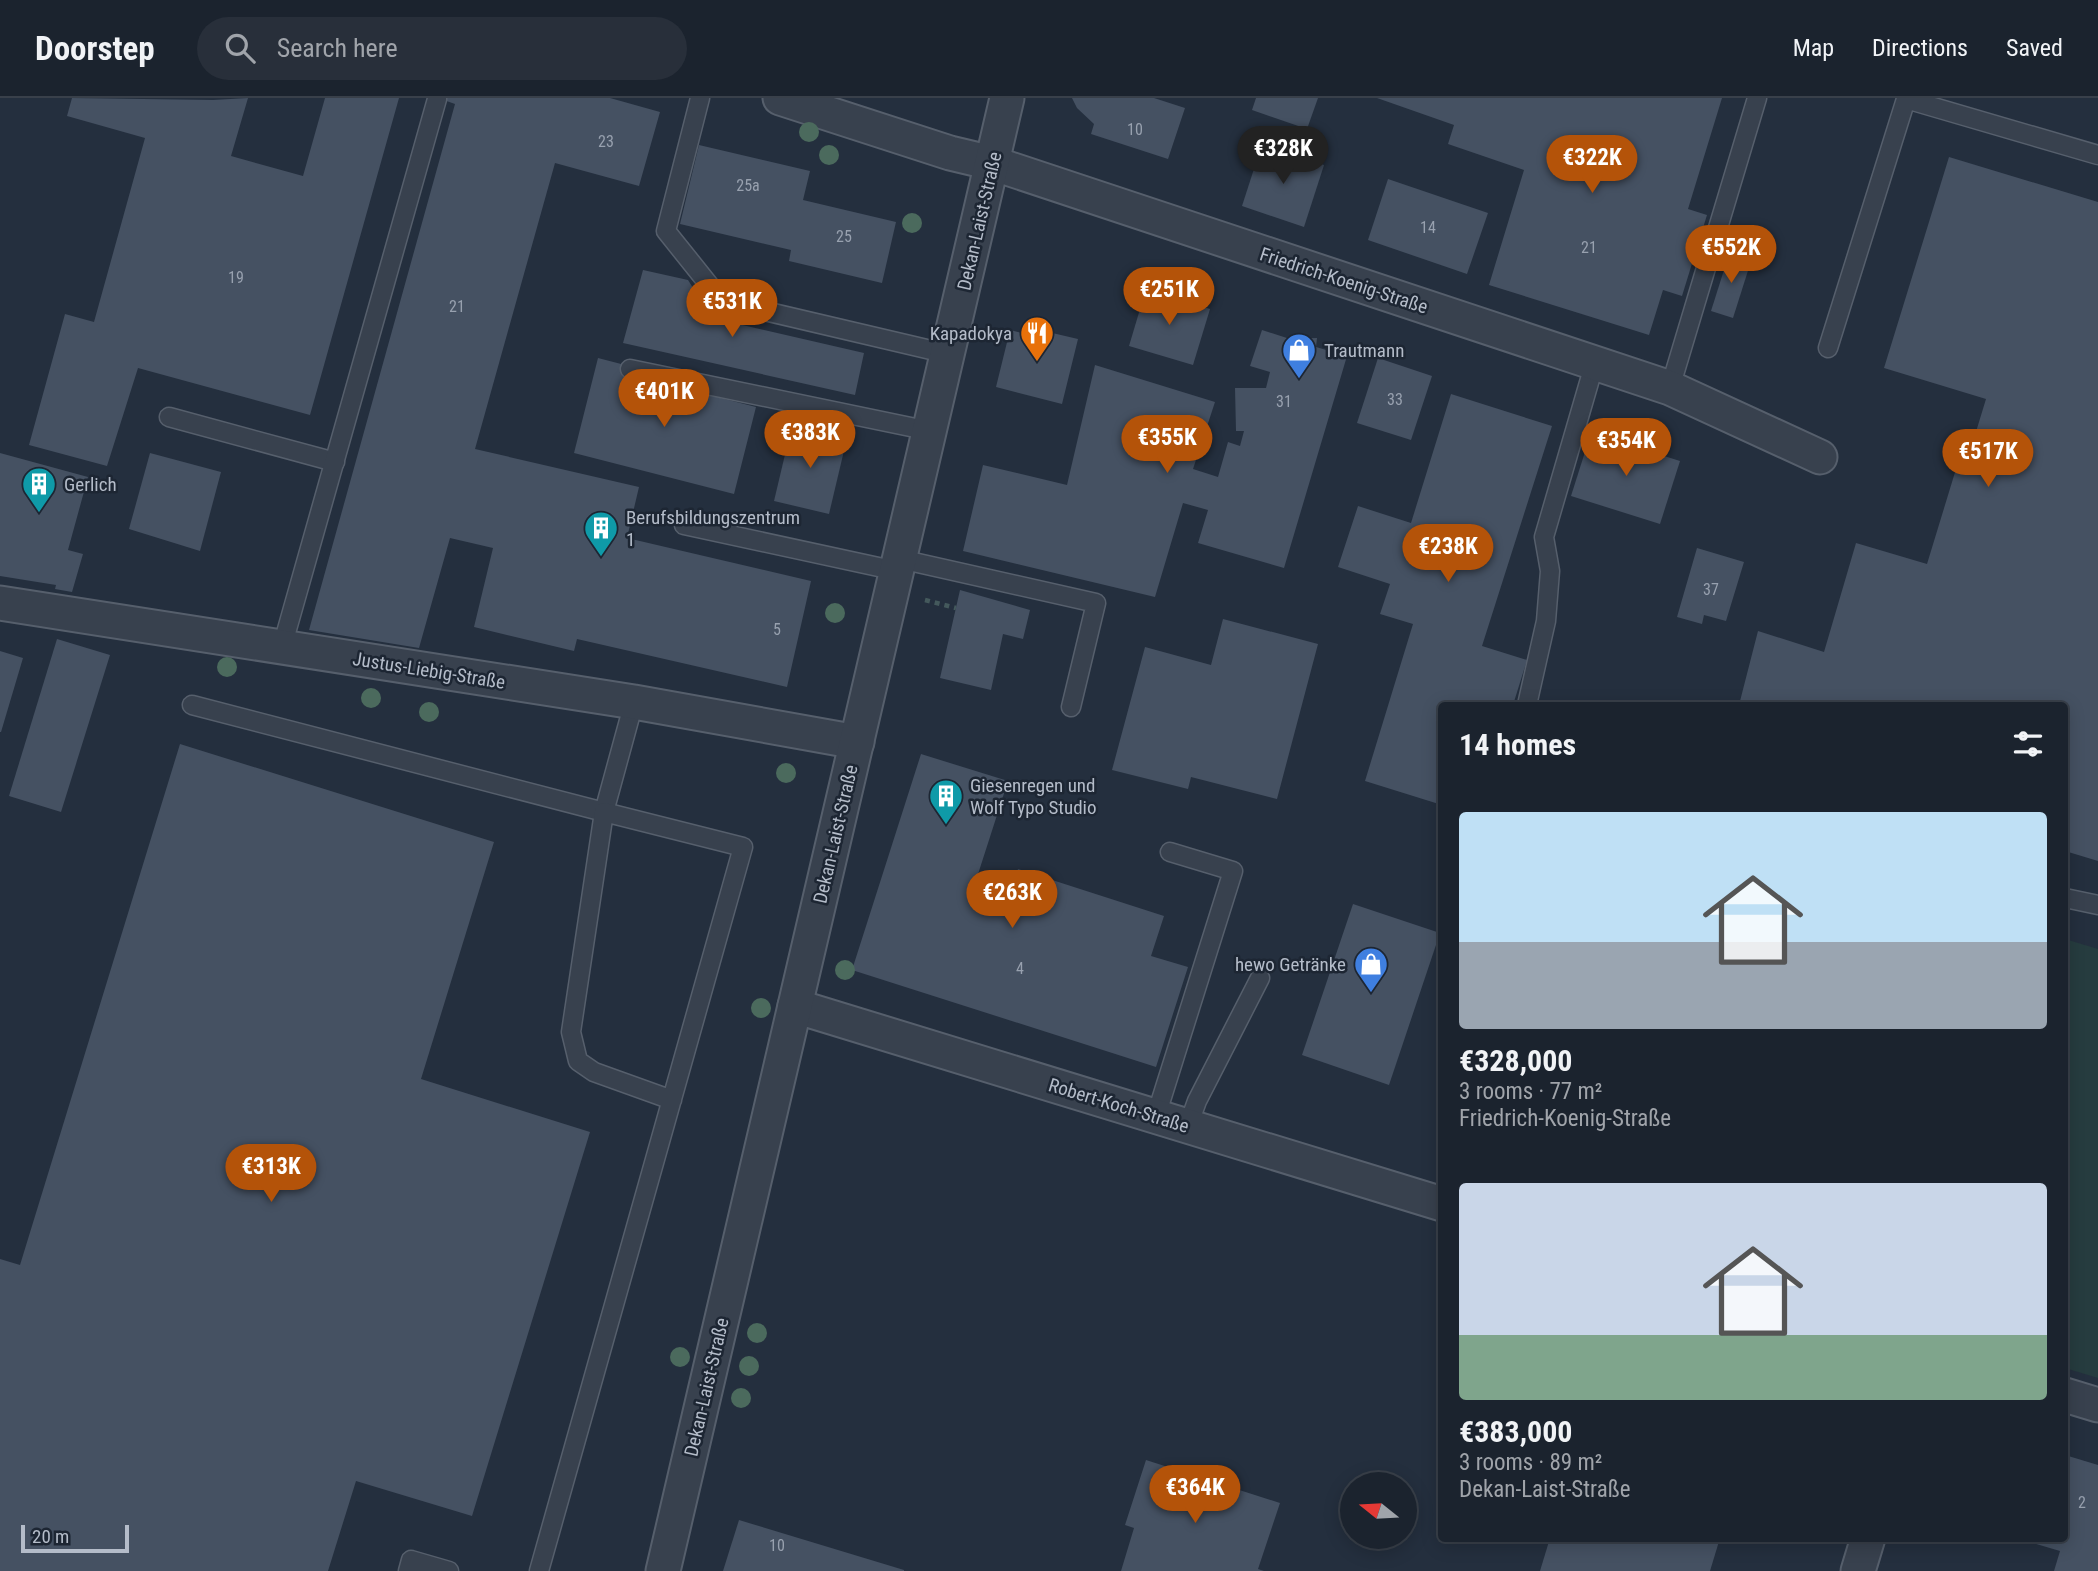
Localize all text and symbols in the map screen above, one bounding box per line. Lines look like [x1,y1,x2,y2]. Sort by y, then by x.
search box [197,17,687,80]
text: Doorstep [35,29,155,68]
icon: search [221,29,259,67]
text: Search here [277,33,398,63]
text: Map [1793,34,1834,62]
text: Directions [1872,34,1968,62]
text: Saved [2006,34,2063,62]
house number: 10 [1127,120,1143,139]
pin: €328K [1234,126,1332,186]
house number: 23 [598,132,614,151]
text: €328K [1253,135,1313,162]
pin: €322K [1543,136,1641,195]
text: €322K [1562,144,1622,171]
street label: Dekan-Laist-Straße [952,149,1007,293]
house number: 25a [736,176,760,195]
house number: 14 [1420,218,1436,237]
pin: €552K [1682,226,1780,285]
house number: 25 [836,227,852,246]
text: €552K [1701,234,1761,261]
house number: 21 [1581,238,1597,257]
street label: Friedrich-Koenig-Straße [1257,242,1431,319]
house number: 19 [228,268,244,287]
pin: €251K [1120,268,1218,327]
text: €251K [1139,276,1199,303]
pin: €531K [683,280,781,339]
text: €531K [702,288,762,315]
house number: 21 [449,297,465,316]
restaurant icon: Kapadokya [1018,314,1056,363]
place label: Kapadokya [930,322,1012,345]
shop icon: Trautmann [1280,331,1318,380]
place label: Trautmann [1324,339,1404,362]
pin: €401K [615,370,713,429]
text: €401K [634,378,694,405]
house number: 33 [1387,390,1403,409]
house number: 31 [1276,392,1292,411]
pin: €383K [761,410,859,470]
pin: €355K [1118,416,1216,475]
pin: €354K [1577,418,1675,478]
text: €383K [780,419,840,446]
text: €355K [1137,424,1197,451]
text: €354K [1596,427,1656,454]
pin: €517K [1939,430,2037,489]
text: €517K [1958,438,2018,465]
building icon: Gerlich [20,465,58,514]
place label: Gerlich [64,473,117,496]
place label: Berufsbildungszentrum 1 [626,506,800,551]
building icon: Berufsbildungszentrum 1 [582,509,620,558]
pin: €238K [1399,524,1497,584]
text: €238K [1418,533,1478,560]
house number: 37 [1703,580,1719,599]
house number: 5 [773,620,781,639]
street label: Justus-Liebig-Straße [351,647,507,694]
icon: filters [2009,725,2047,763]
text: 14 homes [1459,727,1576,762]
street label: Dekan-Laist-Straße [808,762,863,906]
place label: Giesenregen und Wolf Typo Studio [970,774,1096,819]
building icon: Giesenregen und Wolf Typo Studio [927,777,965,826]
icon: home [1690,857,1816,983]
pin: €263K [963,870,1061,930]
text: €263K [982,879,1042,906]
shop icon: hewo Getränke [1352,945,1390,994]
place label: hewo Getränke [1235,953,1346,976]
house number: 4 [1016,959,1024,978]
text: €328,000 [1459,1043,1572,1078]
street label: Robert-Koch-Straße [1046,1073,1192,1138]
text: 3 rooms · 77 m² [1459,1078,1602,1105]
text: Friedrich-Koenig-Straße [1459,1105,1671,1132]
pin: €313K [222,1144,320,1204]
text: €313K [241,1153,301,1180]
icon: home [1690,1228,1816,1354]
street label: Dekan-Laist-Straße [679,1315,734,1459]
text: €383,000 [1459,1414,1572,1449]
text: 3 rooms · 89 m² [1459,1449,1602,1476]
pin: €364K [1146,1466,1244,1525]
north arrow [1340,1472,1418,1549]
map controls [1340,1472,1417,1549]
text: €364K [1165,1474,1225,1501]
text: Dekan-Laist-Straße [1459,1476,1630,1503]
house number: 2 [2078,1493,2086,1512]
scale bar [21,1522,130,1554]
text: 20 m [32,1525,69,1548]
house number: 10 [769,1536,785,1555]

